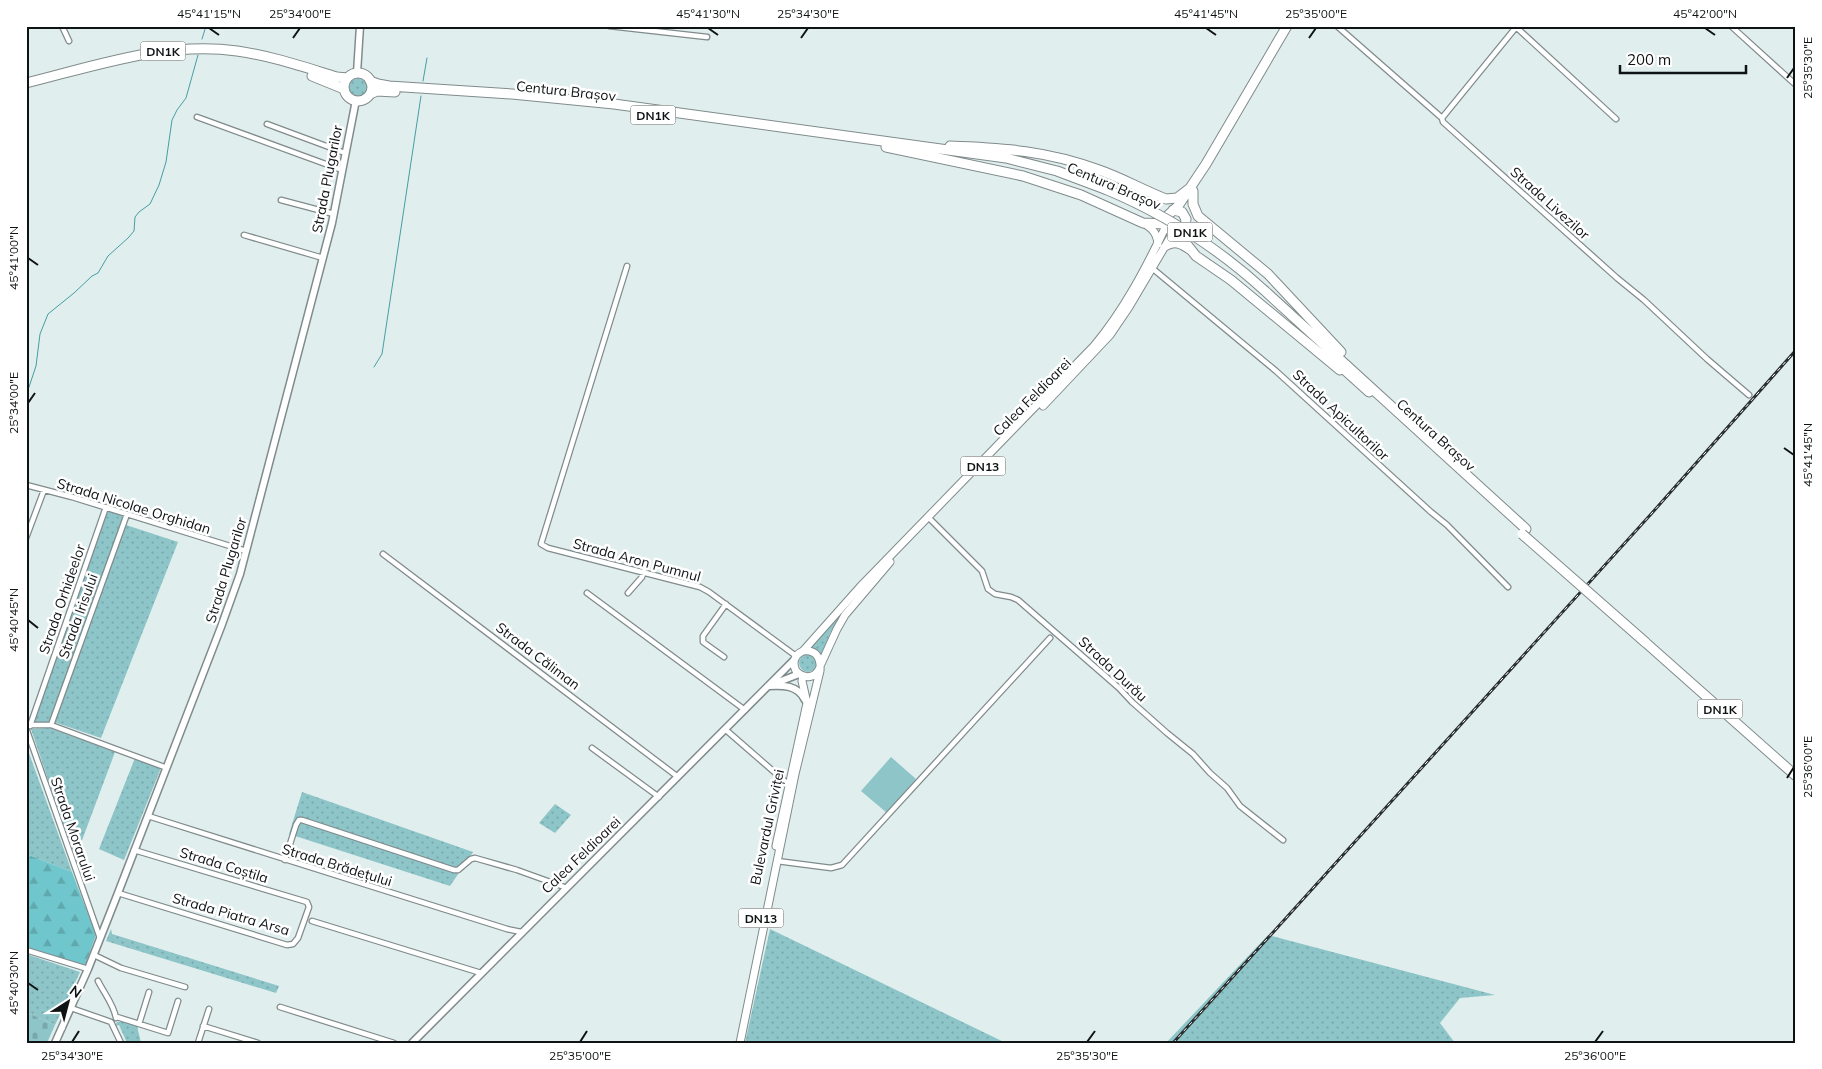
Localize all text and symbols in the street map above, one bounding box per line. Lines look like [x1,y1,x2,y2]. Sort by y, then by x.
text: 45°41'15"N [177,6,241,21]
text: 25°34'00"E [269,6,331,21]
text: 45°41'30"N [676,6,740,21]
text: 25°34'30"E [777,6,839,21]
text: 45°41'45"N [1174,6,1238,21]
text: 25°35'00"E [1285,6,1347,21]
text: 45°42'00"N [1673,6,1737,21]
text: 25°35'30"E [1800,37,1815,99]
road number: DN1K [140,41,186,60]
scale bar [1620,42,1746,74]
text: 200 m [1627,50,1671,69]
street label: Centura Brașov [515,77,617,105]
road number: DN1K [630,106,676,124]
street label: Strada Plugarilor [308,123,346,235]
street label: Centura Brașov [1064,158,1164,214]
street label: Strada Livezilor [1507,163,1594,244]
road number: DN1K [1168,222,1212,242]
text: 45°41'00"N [6,226,21,290]
street label: Calea Feldioarei [989,354,1075,440]
street label: Strada Apicultorilor [1289,366,1394,465]
text: 25°34'00"E [6,372,21,434]
street label: Centura Brașov [1393,395,1480,476]
text: 45°41'45"N [1800,423,1815,487]
road number: DN13 [960,456,1006,476]
street label: Strada Nicolae Orghidan [55,474,213,538]
street label: Strada Plugarilor [201,514,251,625]
street label: Strada Aron Pumnul [571,534,703,586]
street label: Strada Orhideelor [35,541,90,656]
street label: Strada Irisului [54,571,102,661]
text: 45°40'45"N [6,588,21,652]
street label: Strada Căliman [492,618,584,694]
street label: Strada Durău [1075,633,1151,705]
road number: DN1K [1698,700,1742,719]
text: 25°36'00"E [1800,736,1815,798]
street label: Bulevardul Griviței [746,768,788,886]
street label: Strada Morarului [47,775,99,883]
street label: Calea Feldioarei [538,813,624,897]
street label: Strada Brădețului [280,840,394,890]
street label: Strada Coștila [178,843,270,887]
street label: Strada Piatra Arsa [170,889,292,939]
road number: DN13 [738,908,784,928]
text: 45°40'30"N [6,951,21,1015]
north arrow [42,976,92,1026]
text: N [66,981,85,1002]
text: 25°34'30"E [41,1048,103,1063]
text: 25°35'00"E [549,1048,611,1063]
text: 25°35'30"E [1056,1048,1118,1063]
text: 25°36'00"E [1564,1048,1626,1063]

